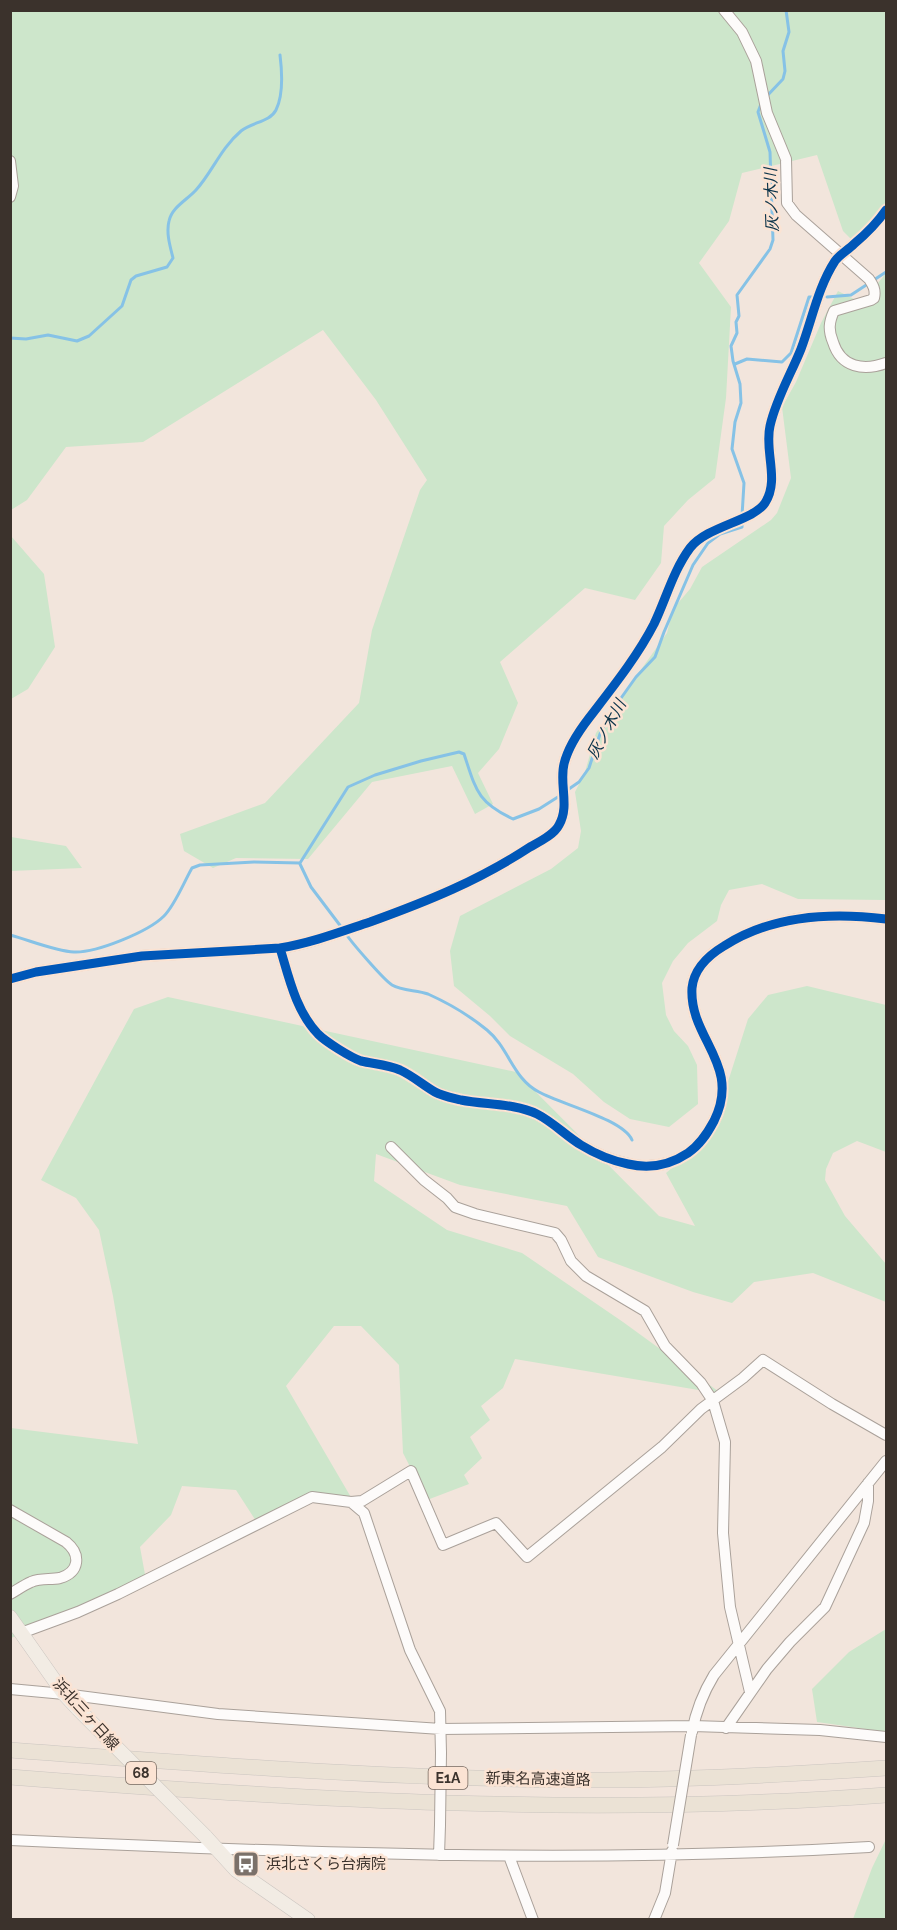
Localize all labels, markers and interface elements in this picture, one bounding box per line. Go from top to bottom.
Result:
water label: 灰ノ木川 [761,166,782,232]
water label: 灰ノ木川 [583,695,631,762]
street label: 浜北三ヶ日線 [49,1675,123,1753]
road number: 68 [126,1762,156,1784]
road number: E1A [428,1767,468,1789]
street label: 新東名高速道路 [485,1769,591,1789]
bus stop icon: 浜北さくら台病院 [231,1849,261,1879]
place label: 浜北さくら台病院 [266,1855,386,1873]

